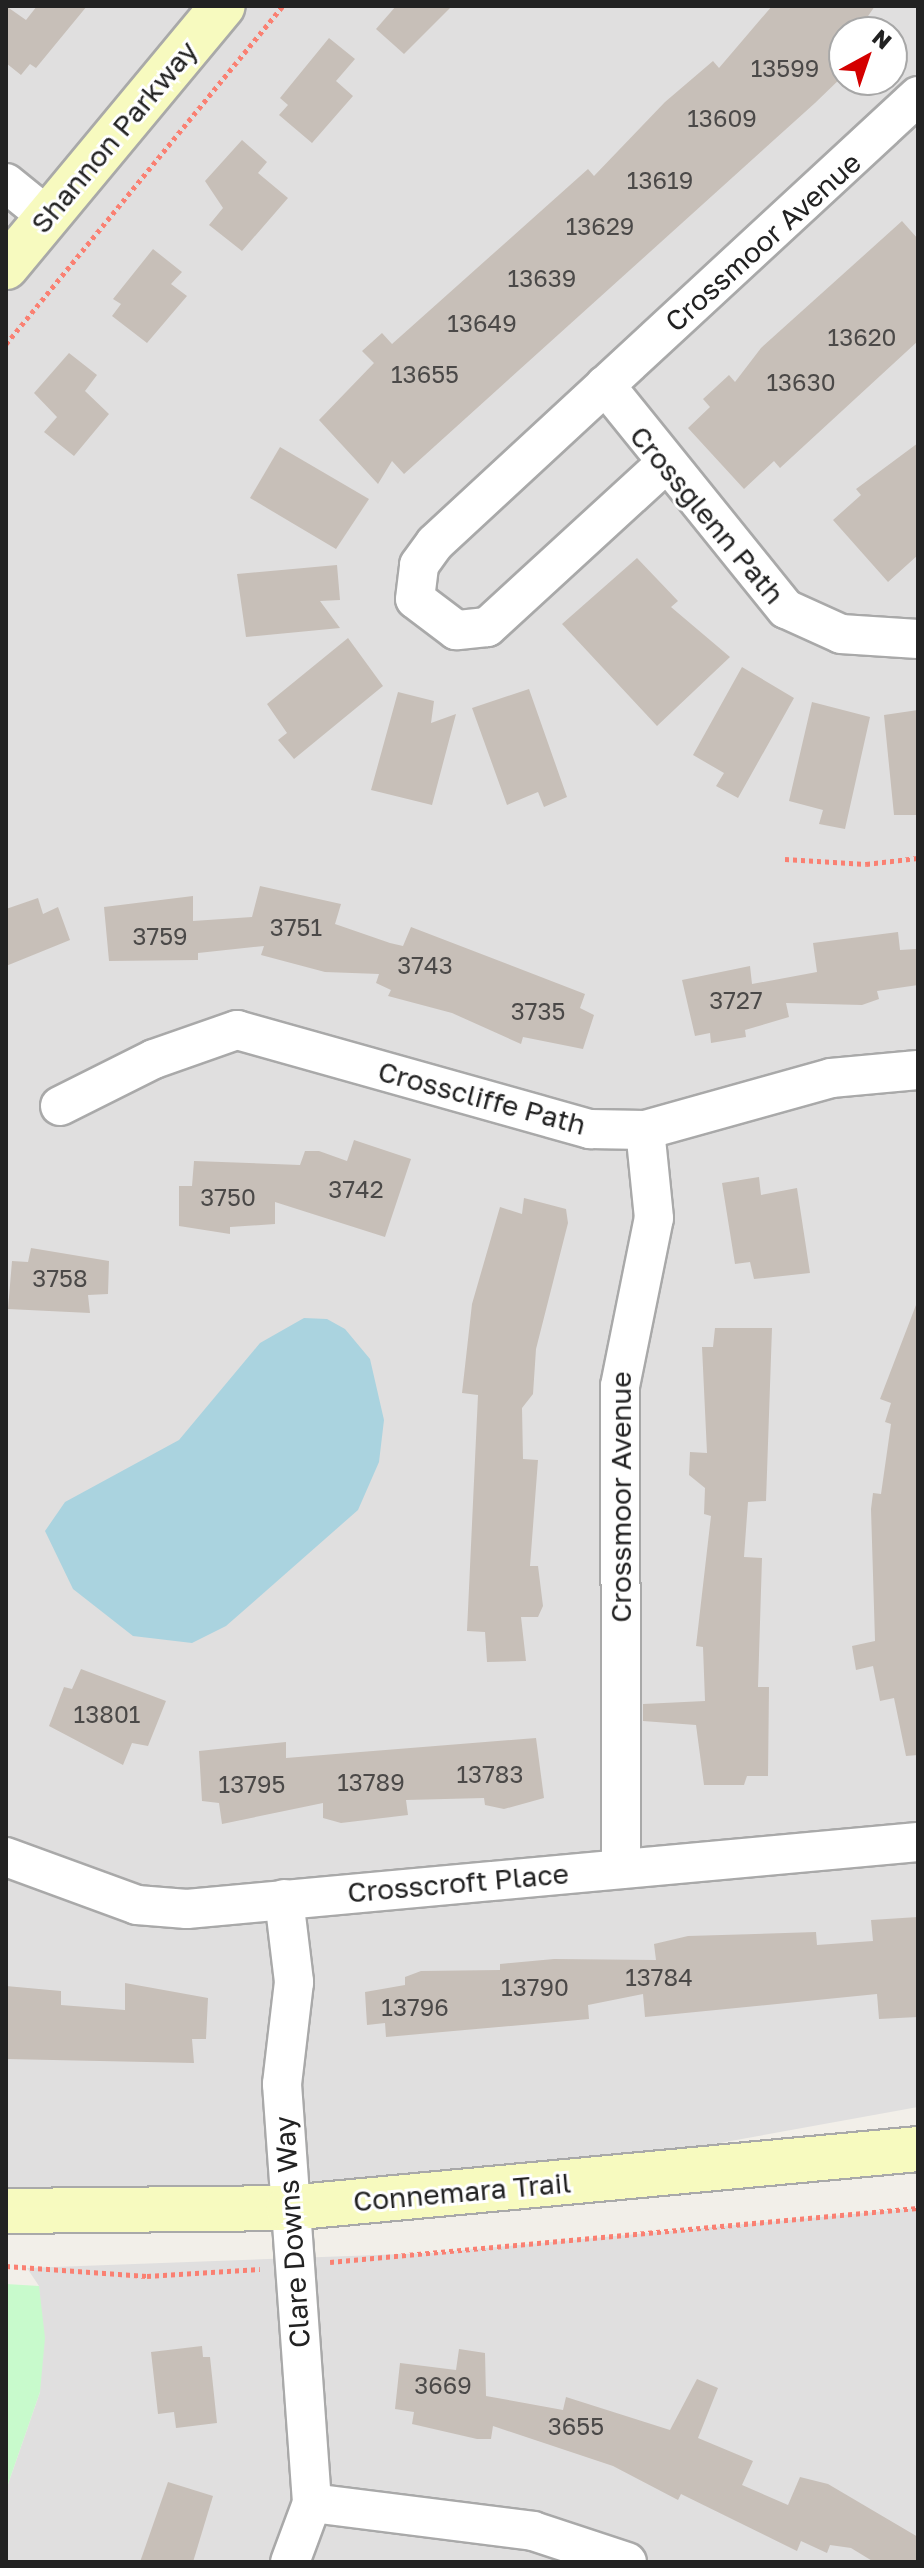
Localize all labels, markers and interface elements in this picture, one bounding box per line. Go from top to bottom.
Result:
north arrow [828,16,908,96]
text: N [867,23,898,54]
street label: Shannon Parkway [24,34,204,240]
house number: 13599 [751,54,819,82]
house number: 13609 [687,104,757,132]
street label: Crossmoor Avenue [658,145,868,339]
house number: 13619 [627,166,693,194]
house number: 13629 [566,212,634,240]
house number: 13639 [508,264,576,292]
house number: 13649 [447,309,517,337]
house number: 13620 [828,323,896,351]
house number: 13655 [391,360,459,388]
house number: 13630 [766,368,836,396]
street label: Crossglenn Path [623,419,791,611]
house number: 3751 [270,913,322,941]
house number: 3759 [132,922,188,950]
house number: 3743 [397,951,453,979]
house number: 3727 [709,986,763,1014]
house number: 3735 [511,997,565,1025]
street label: Crosscliffe Path [374,1054,590,1142]
house number: 3742 [328,1175,384,1203]
house number: 3750 [200,1183,256,1211]
house number: 3758 [32,1264,88,1292]
street label: Crossmoor Avenue [604,1371,638,1623]
house number: 13801 [74,1700,140,1728]
house number: 13783 [456,1760,524,1788]
house number: 13789 [337,1768,405,1796]
house number: 13795 [219,1770,285,1798]
street label: Crosscroft Place [346,1857,570,1909]
house number: 13784 [625,1963,693,1991]
house number: 13790 [501,1973,569,2001]
house number: 13796 [381,1993,449,2021]
street label: Clare Downs Way [267,2115,317,2349]
street label: Connemara Trail [352,2166,572,2218]
house number: 3669 [414,2371,472,2399]
house number: 3655 [548,2412,604,2440]

